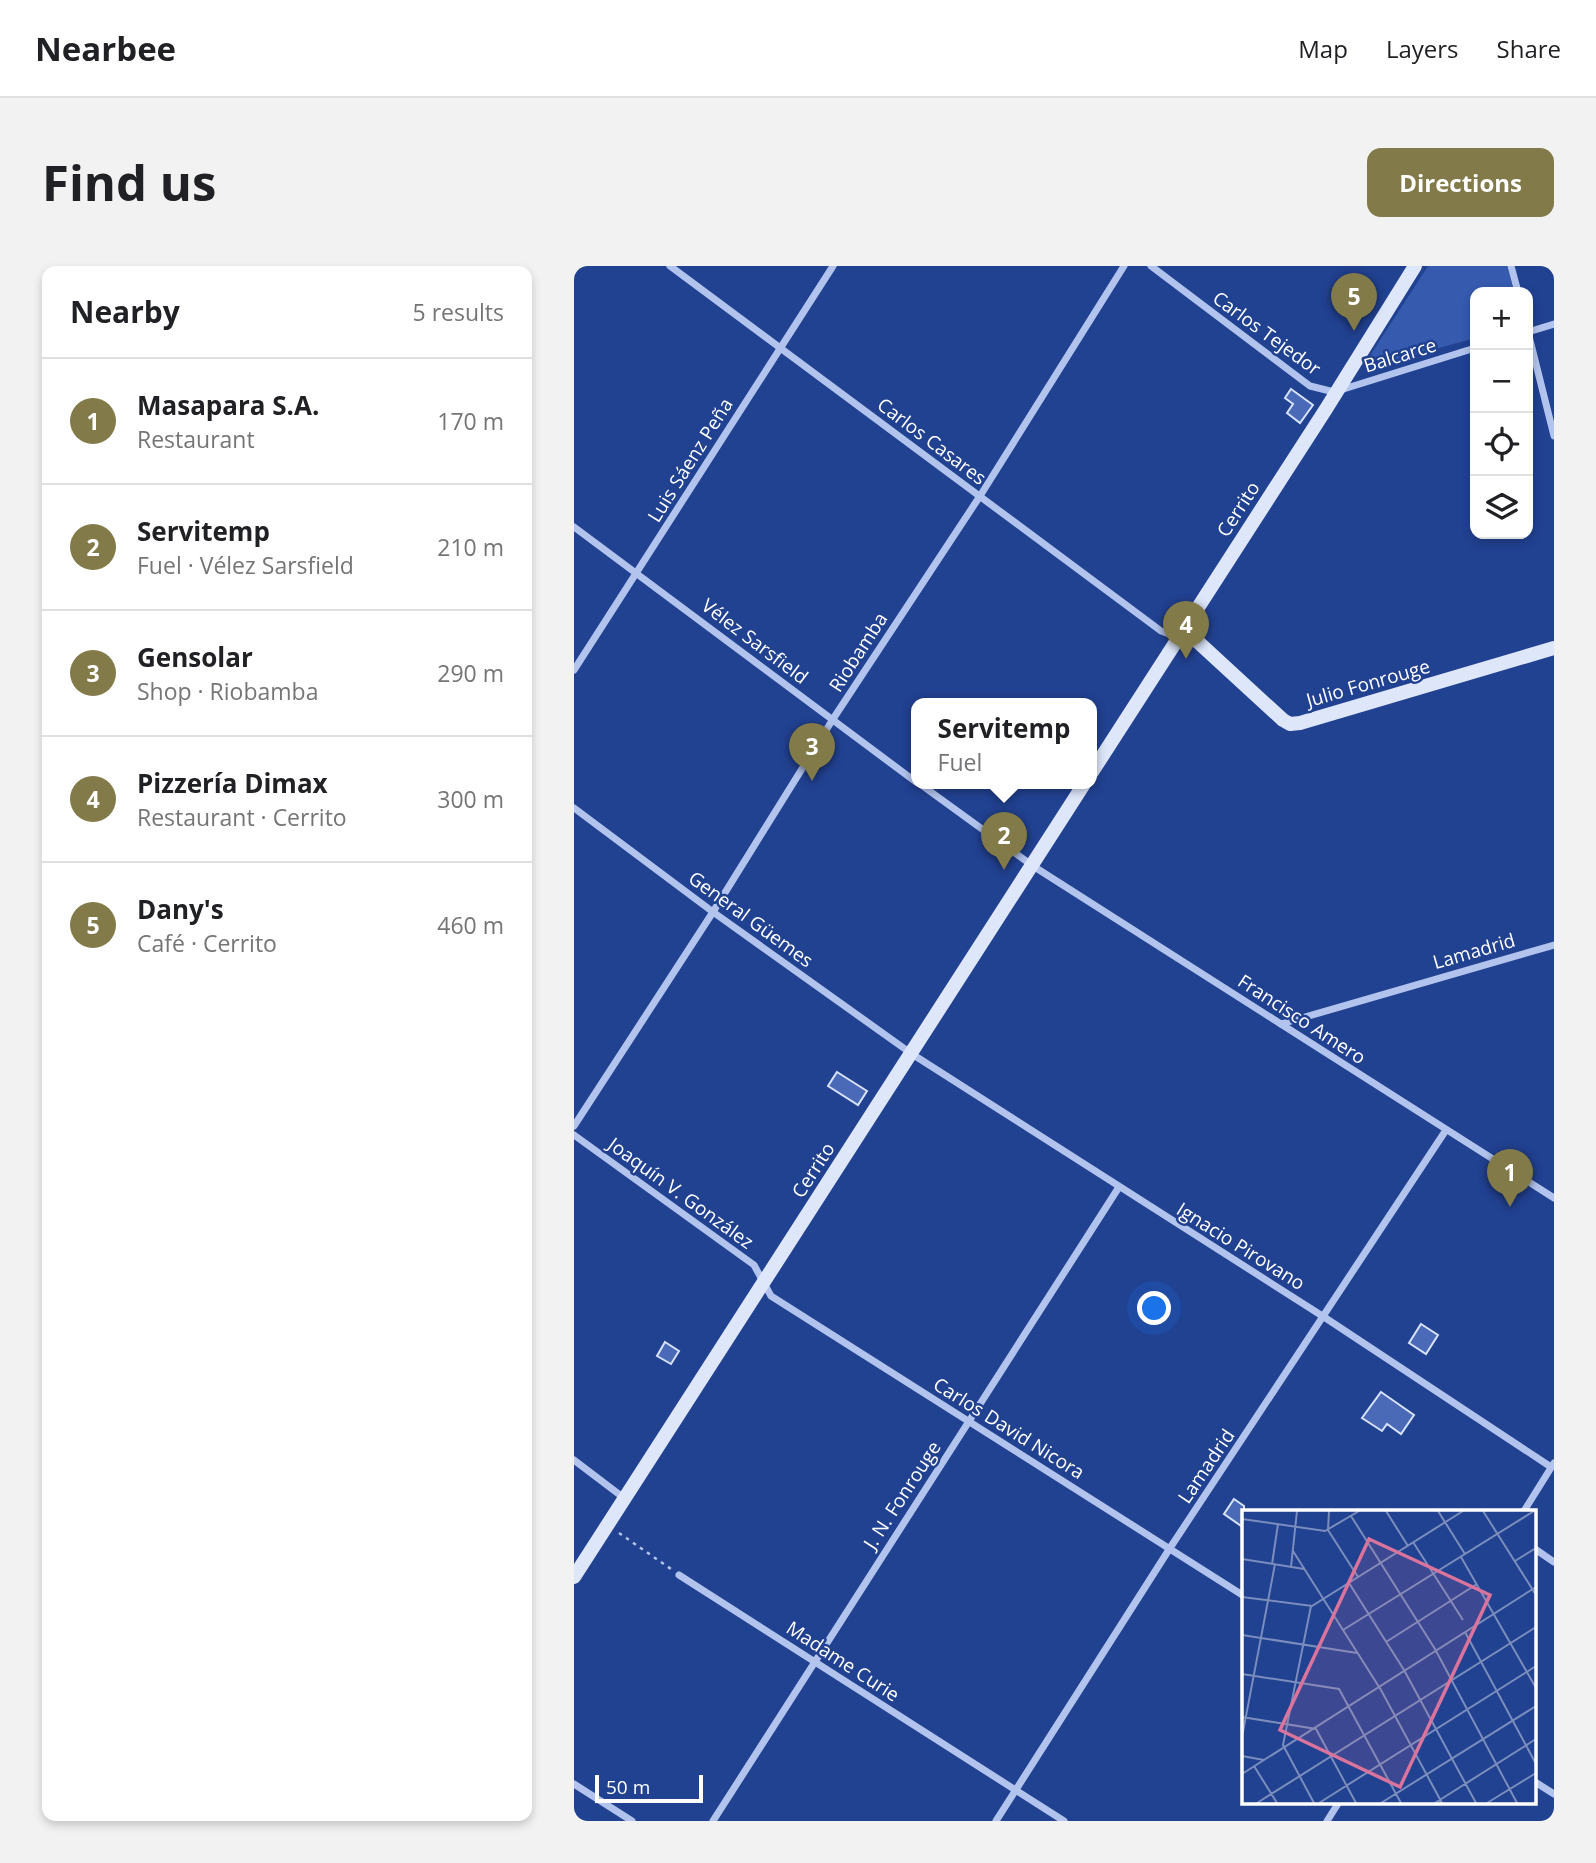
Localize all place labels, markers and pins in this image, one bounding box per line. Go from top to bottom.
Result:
pin: 5 [1331,273,1377,331]
pin: 4 [1163,601,1209,659]
pin: 3 [789,723,835,781]
pin: 2 [981,812,1027,870]
pin: 1 [1487,1149,1533,1207]

